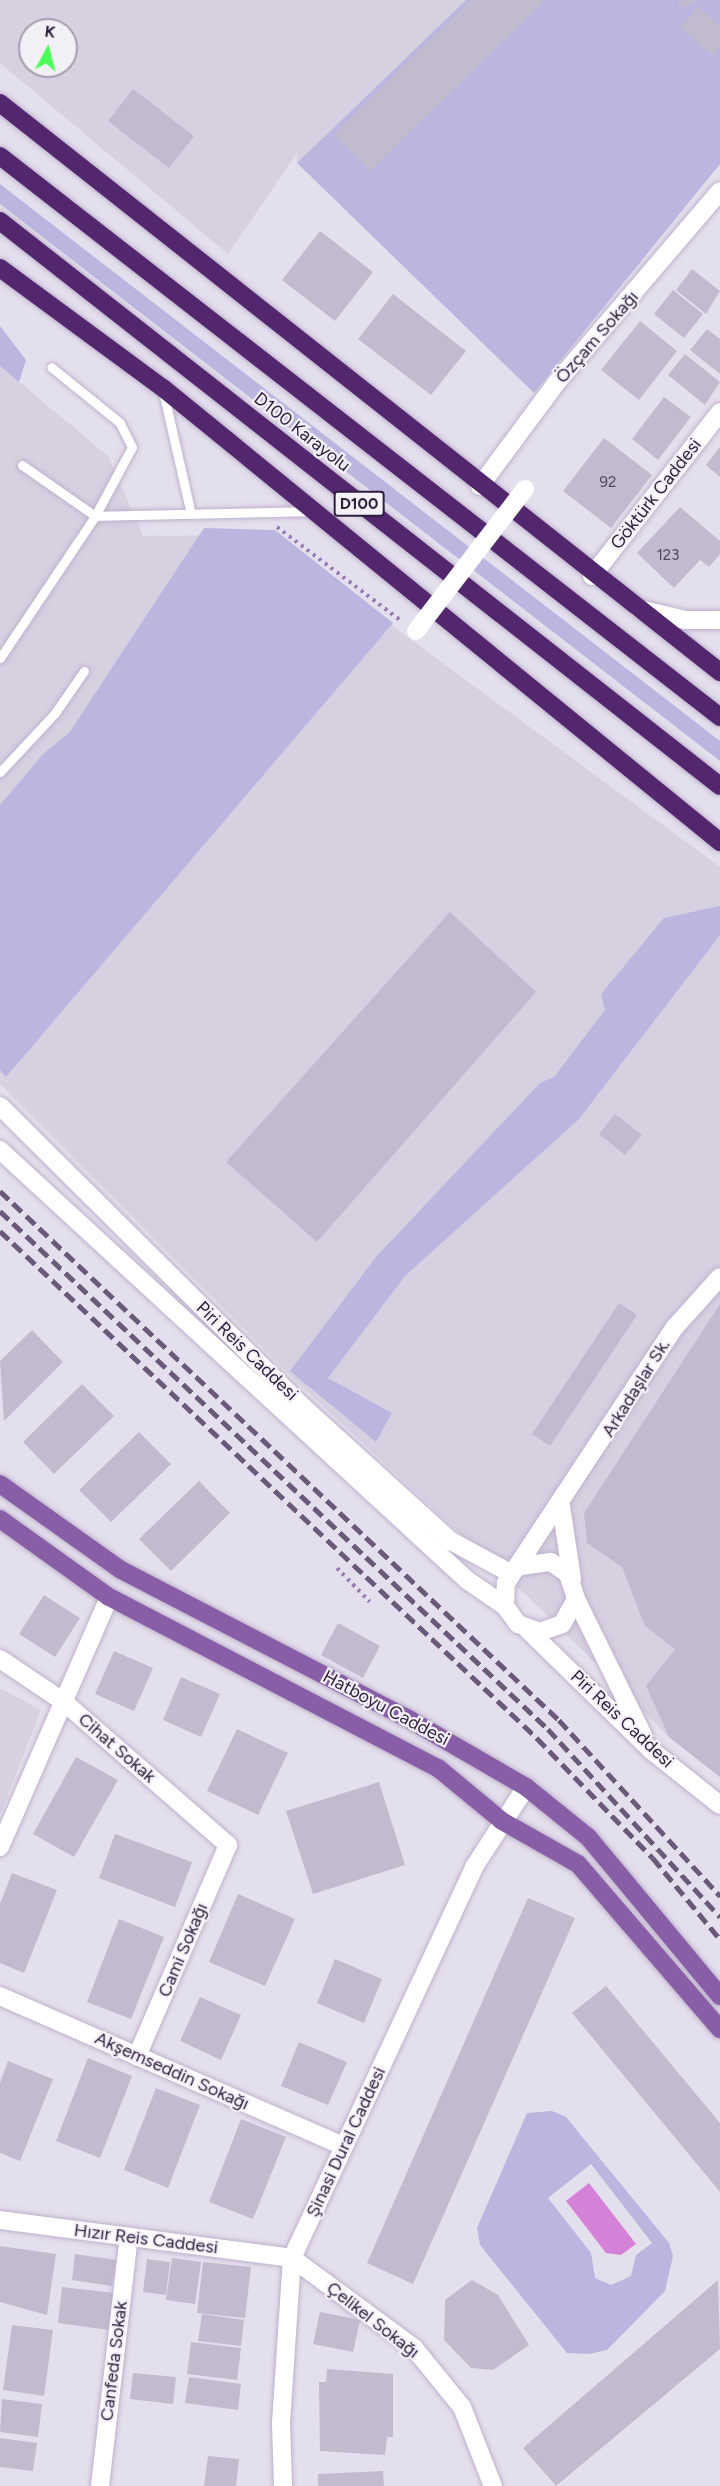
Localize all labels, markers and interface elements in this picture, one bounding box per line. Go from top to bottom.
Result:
north arrow [18,18,78,78]
text: K [44,22,56,42]
street label: Özçam Sokağı [551,286,643,388]
street label: D100 Karayolu [250,388,354,476]
street label: Göktürk Caddesi [606,434,706,554]
house number: 92 [600,474,616,492]
road number: D100 [334,491,385,517]
house number: 123 [657,547,679,565]
street label: Piri Reis Caddesi [192,1297,302,1405]
street label: Arkadaşlar Sk. [597,1335,675,1441]
street label: Hatboyu Caddesi [319,1666,453,1750]
street label: Piri Reis Caddesi [566,1666,678,1772]
street label: Cihat Sokak [74,1709,160,1787]
street label: Cami Sokağı [154,1900,212,2000]
street label: Akşemseddin Sokağı [92,2027,252,2115]
street label: Şinasi Dural Caddesi [302,2063,390,2221]
street label: Hızır Reis Caddesi [73,2219,219,2259]
street label: Çelikel Sokağı [322,2277,424,2363]
street label: Canfeda Sokak [96,2300,132,2422]

